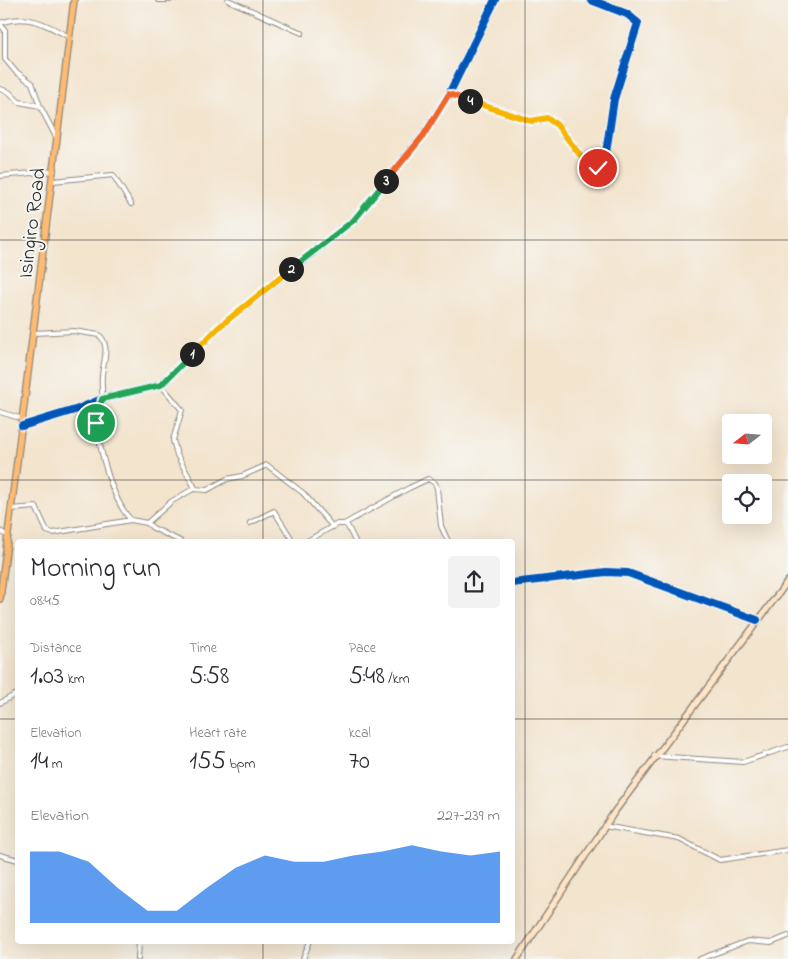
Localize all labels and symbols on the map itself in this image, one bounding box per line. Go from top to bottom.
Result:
pin: 4 [458,88,482,114]
pin [577,147,619,189]
street label: Isingiro Road [11,166,57,281]
pin: 3 [374,168,398,194]
pin: 2 [278,256,304,282]
pin: 1 [180,342,204,366]
pin [75,402,117,444]
north arrow [722,414,772,464]

